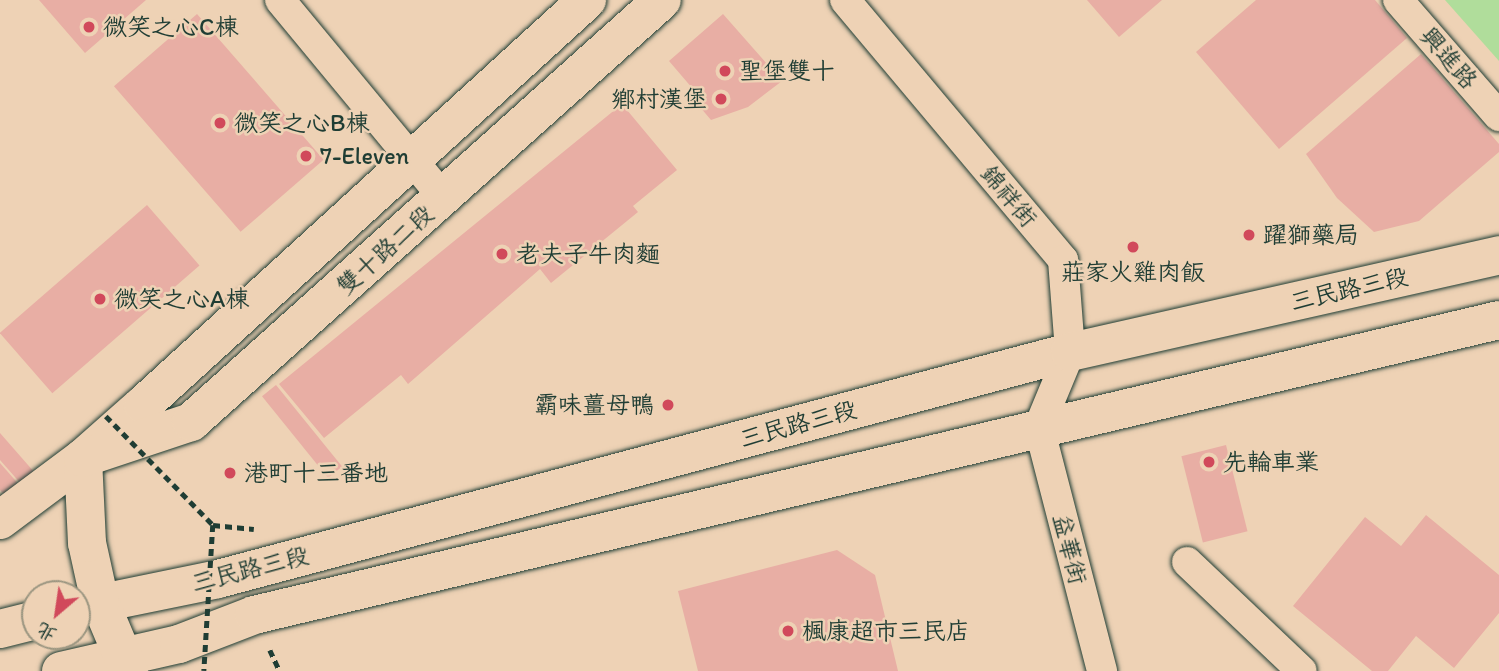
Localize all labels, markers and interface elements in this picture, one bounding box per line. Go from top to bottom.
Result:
place label: 微笑之心C棟 [103,13,238,41]
marker: 微笑之心C棟 [81,19,97,35]
street label: 興進路 [1415,21,1483,95]
place label: 聖堡雙十 [739,57,835,85]
marker: 聖堡雙十 [717,63,733,79]
place label: 鄉村漢堡 [611,85,707,113]
marker: 鄉村漢堡 [713,91,729,107]
place label: 微笑之心B棟 [234,109,370,137]
marker: 微笑之心B棟 [212,115,228,131]
place label: 7-Eleven [320,142,409,170]
marker: 7-Eleven [298,148,314,164]
street label: 錦祥街 [975,159,1043,233]
street label: 雙十路二段 [331,199,439,301]
place label: 躍獅藥局 [1263,221,1359,249]
marker: 躍獅藥局 [1241,227,1257,243]
marker: 莊家火雞肉飯 [1125,239,1141,255]
place label: 老夫子牛肉麵 [516,240,660,268]
marker: 老夫子牛肉麵 [494,246,510,262]
place label: 莊家火雞肉飯 [1061,258,1205,286]
street label: 三民路三段 [1287,261,1411,317]
place label: 微笑之心A棟 [114,285,249,313]
marker: 微笑之心A棟 [92,291,108,307]
place label: 霸味薑母鴨 [534,391,654,419]
street label: 三民路三段 [736,395,860,453]
marker: 霸味薑母鴨 [660,397,676,413]
place label: 先輪車業 [1223,448,1319,476]
marker: 先輪車業 [1201,454,1217,470]
place label: 港町十三番地 [244,459,388,487]
marker: 港町十三番地 [222,465,238,481]
street label: 益華街 [1047,511,1093,587]
street label: 三民路三段 [188,541,312,597]
north arrow [21,580,91,650]
text: 北 [33,617,60,647]
place label: 楓康超市三民店 [802,617,970,645]
marker: 楓康超市三民店 [780,623,796,639]

